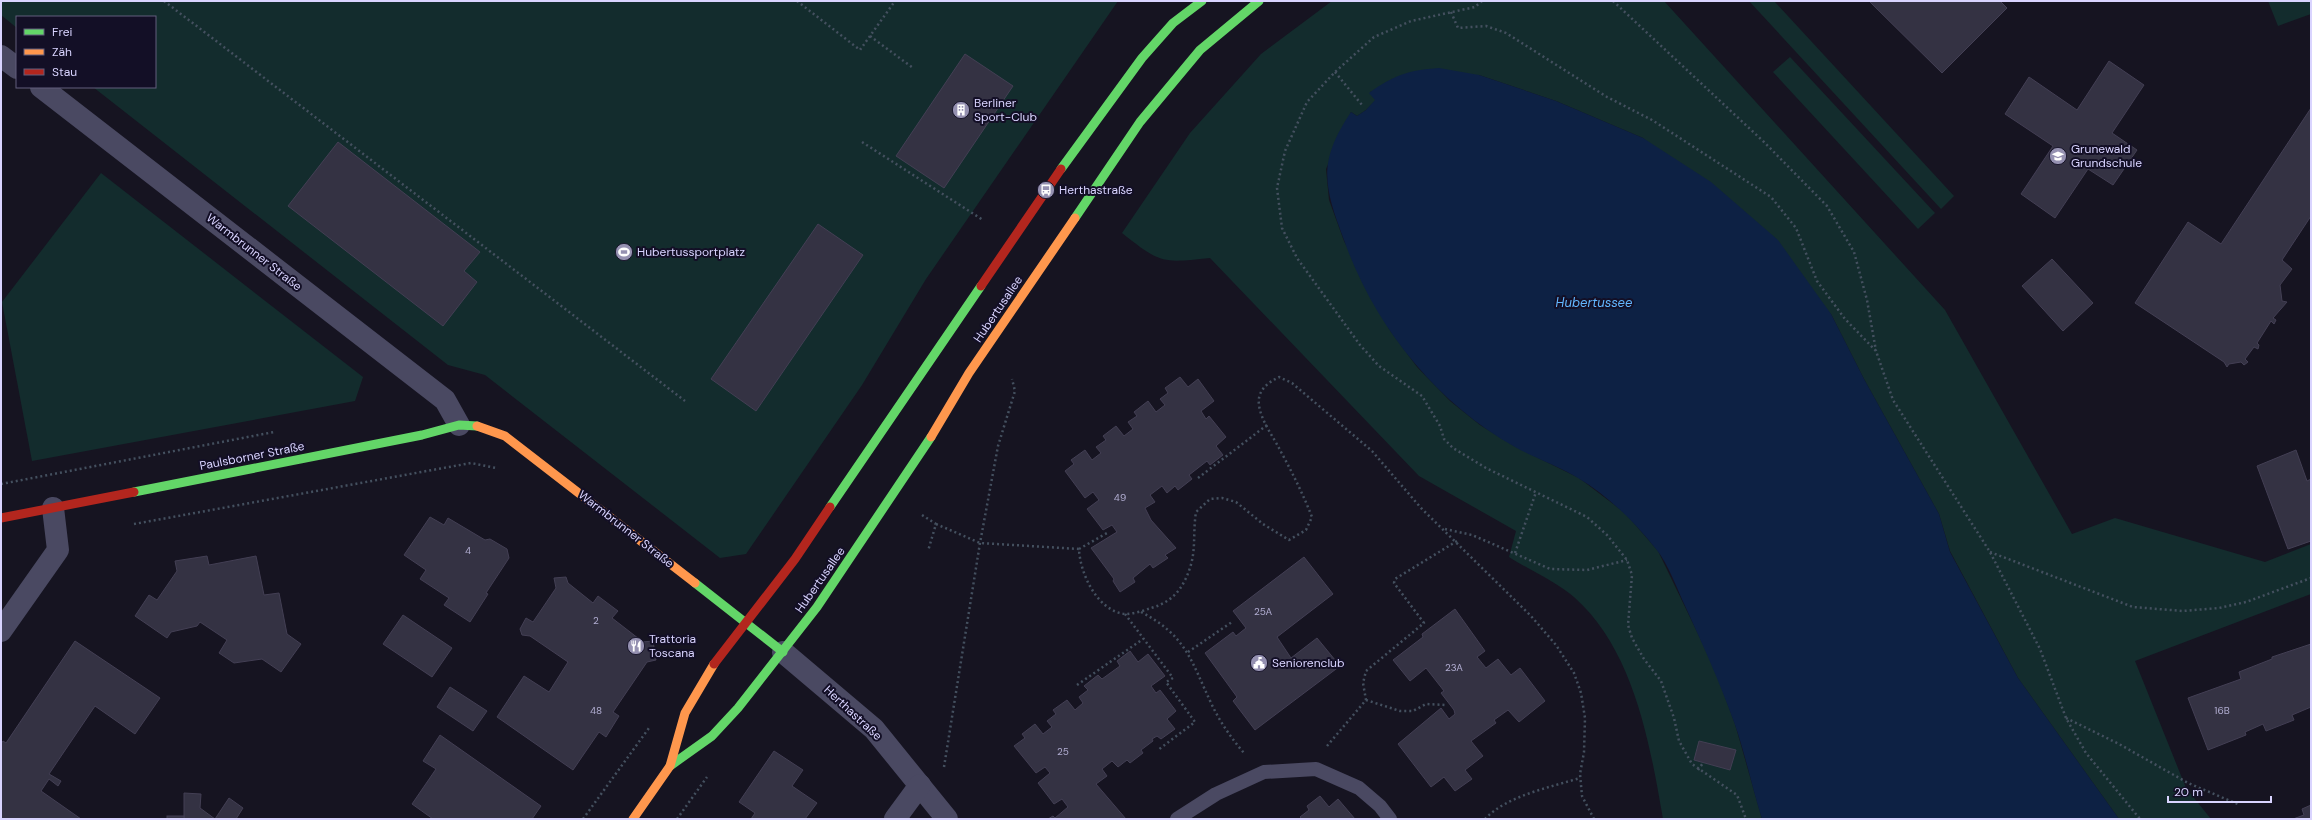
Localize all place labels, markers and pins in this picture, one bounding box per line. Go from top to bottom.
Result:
place label: Berliner Sport-Club [974,95,1037,125]
building icon: Berliner Sport-Club [951,100,971,120]
place label: Grunewald Grundschule [2071,141,2142,171]
school or university icon: Grunewald Grundschule [2048,146,2068,166]
bus stop icon: Herthastraße [1036,180,1056,200]
place label: Herthastraße [1059,182,1133,198]
sports icon: Hubertussportplatz [614,242,634,262]
place label: Hubertussportplatz [637,244,745,260]
place label: Trattoria Toscana [649,631,696,661]
restaurant icon: Trattoria Toscana [626,636,646,656]
public building icon: Seniorenclub [1249,653,1269,673]
place label: Seniorenclub [1272,655,1345,671]

